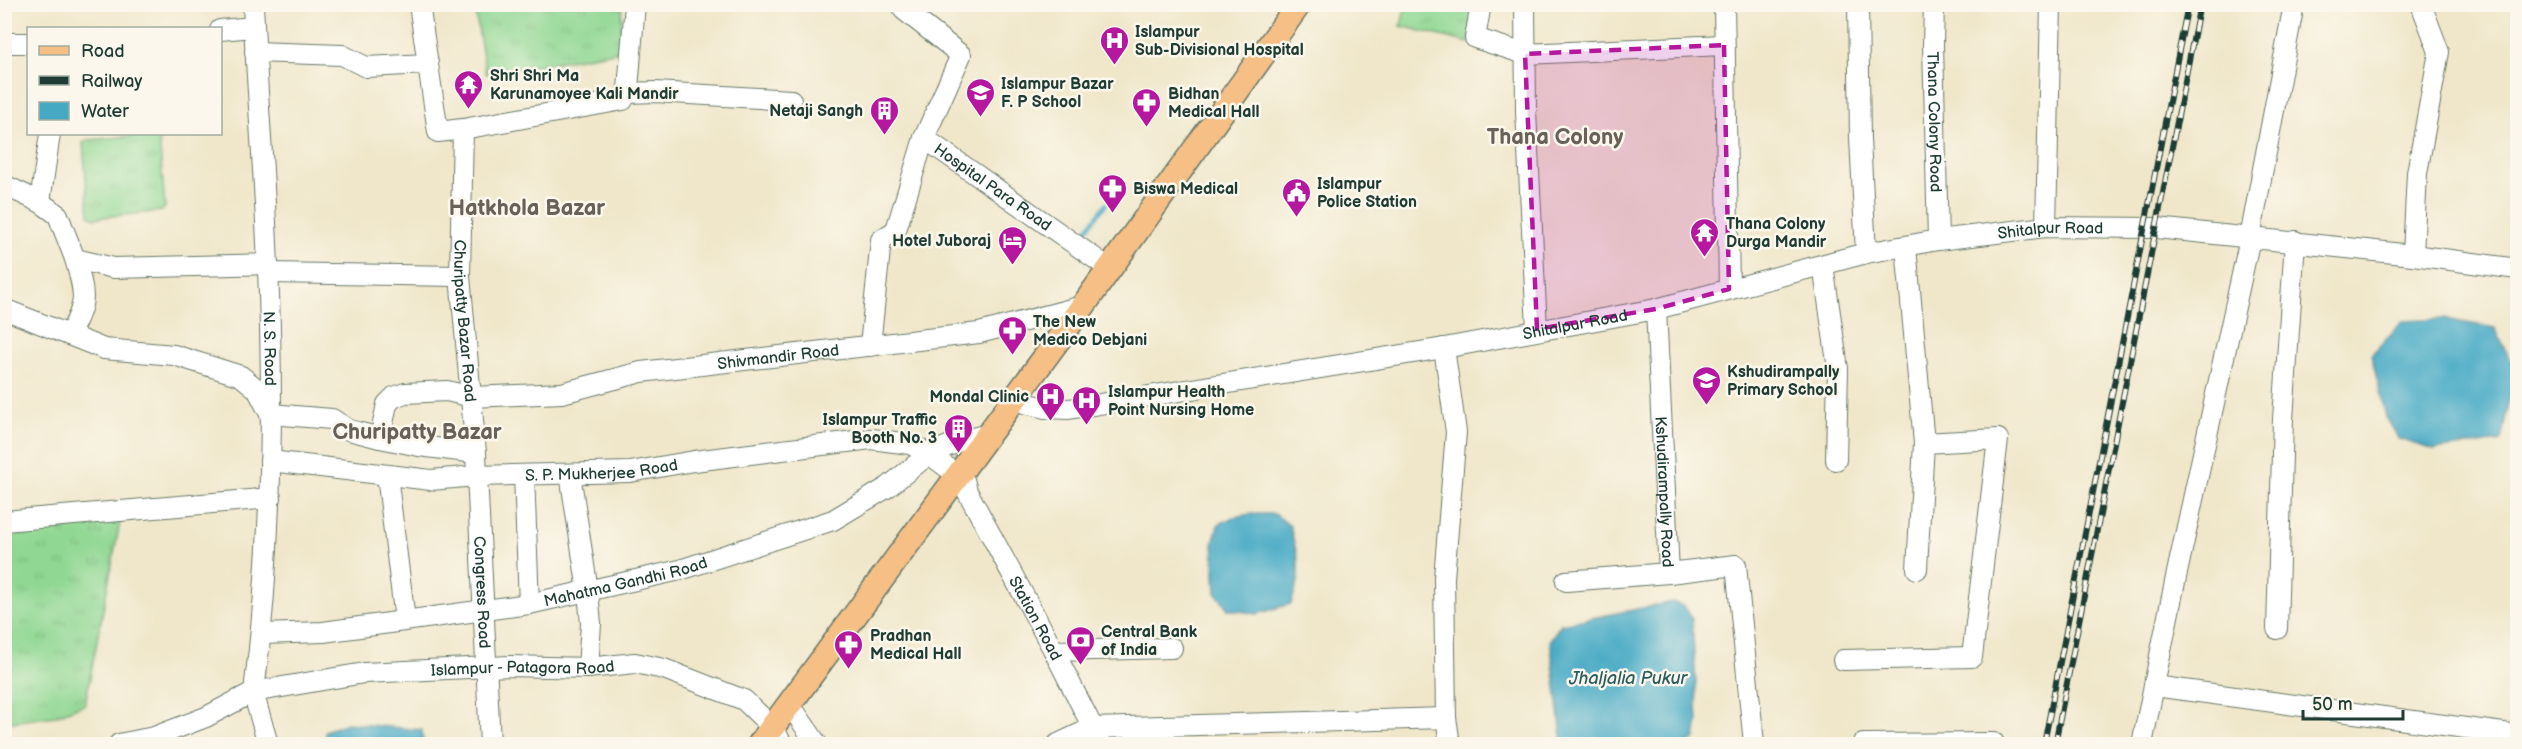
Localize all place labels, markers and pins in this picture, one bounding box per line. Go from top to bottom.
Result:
place label: Islampur Sub-Divisional Hospital [1135,23,1304,60]
hospital icon: Islampur Sub-Divisional Hospital [1098,24,1130,66]
place label: Shri Shri Ma Karunamoyee Kali Mandir [490,67,679,104]
temple icon: Shri Shri Ma Karunamoyee Kali Mandir [453,68,485,110]
place label: Islampur Bazar F. P School [1001,75,1114,112]
school or university icon: Islampur Bazar F. P School [964,76,996,118]
place label: Bidhan Medical Hall [1168,85,1260,122]
pharmacy icon: Bidhan Medical Hall [1131,86,1163,128]
building icon: Netaji Sangh [868,94,900,136]
place label: Netaji Sangh [769,102,863,121]
pharmacy icon: Biswa Medical [1096,172,1128,214]
place label: Islampur Police Station [1317,175,1417,212]
public building icon: Islampur Police Station [1280,176,1312,218]
place label: Biswa Medical [1133,180,1238,199]
place label: Thana Colony Durga Mandir [1726,215,1827,252]
temple icon: Thana Colony Durga Mandir [1689,216,1721,258]
hotel icon: Hotel Juboraj [996,224,1028,266]
place label: Hotel Juboraj [892,232,991,251]
place label: The New Medico Debjani [1033,313,1147,350]
pharmacy icon: The New Medico Debjani [996,314,1028,356]
place label: Kshudirampally Primary School [1727,363,1840,400]
school or university icon: Kshudirampally Primary School [1690,364,1722,406]
hospital icon: Mondal Clinic [1034,380,1066,422]
place label: Islampur Health Point Nursing Home [1108,383,1254,420]
hospital icon: Islampur Health Point Nursing Home [1071,384,1103,426]
place label: Mondal Clinic [929,388,1029,407]
place label: Islampur Traffic Booth No. 3 [822,411,937,448]
building icon: Islampur Traffic Booth No. 3 [942,412,974,454]
place label: Central Bank of India [1101,623,1198,660]
bank icon: Central Bank of India [1064,624,1096,666]
place label: Pradhan Medical Hall [870,627,962,664]
pharmacy icon: Pradhan Medical Hall [833,628,865,670]

